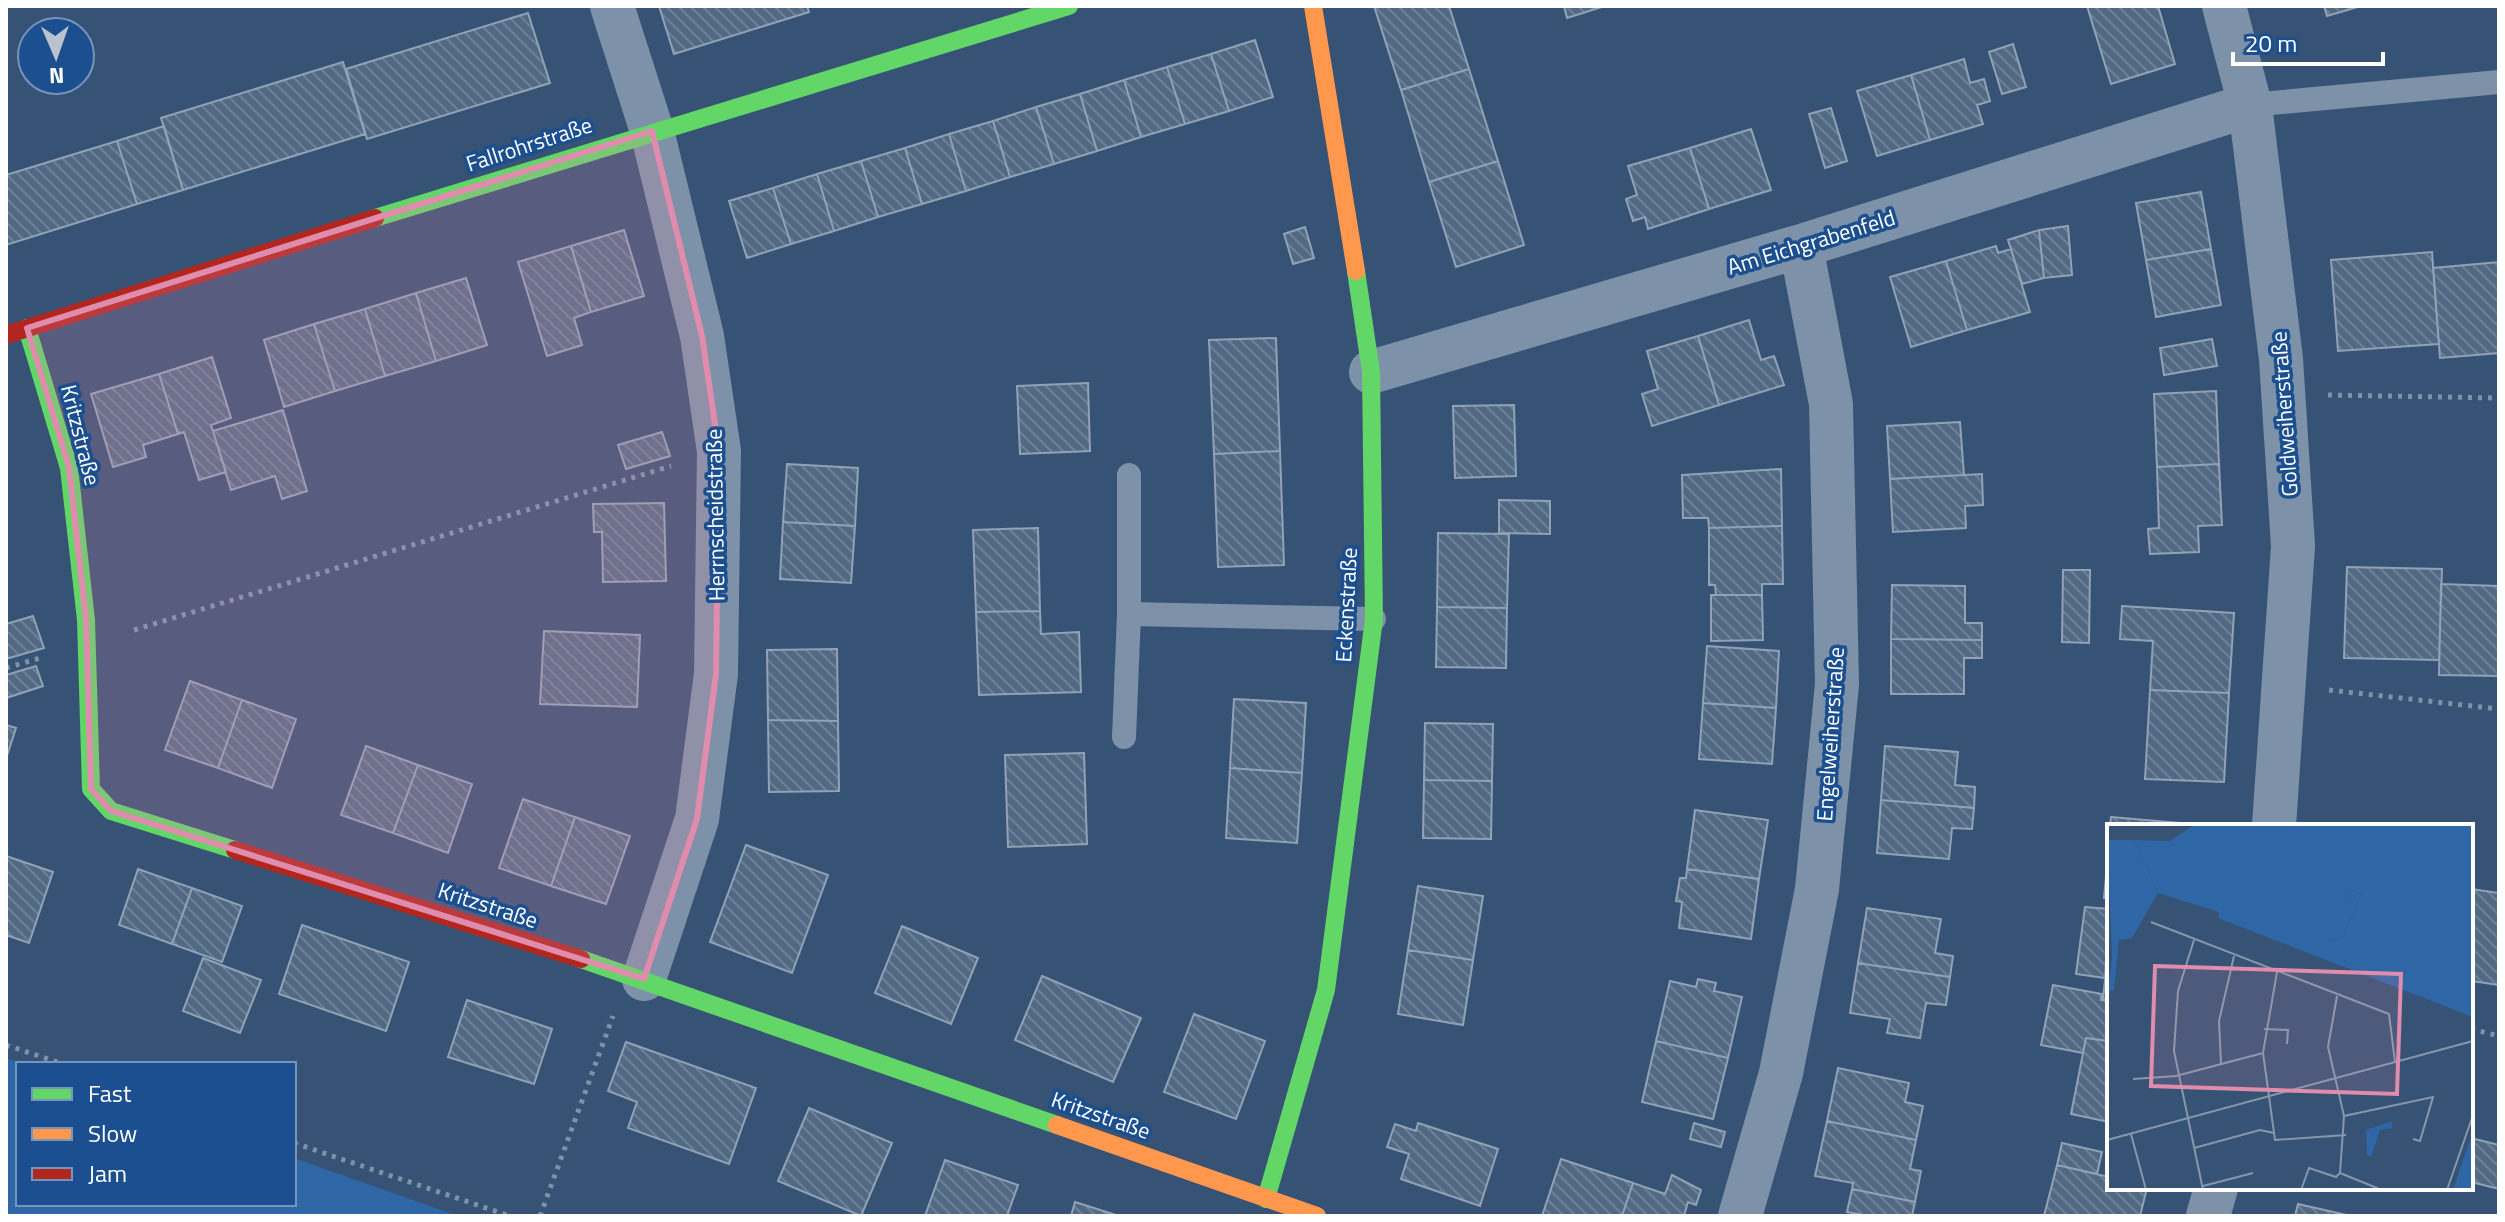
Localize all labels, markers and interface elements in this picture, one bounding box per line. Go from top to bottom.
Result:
north arrow [16,16,96,96]
scale bar [2233,16,2383,66]
text: 20 m [2245,25,2297,61]
text: N [48,59,65,93]
street label: Fallrohrstraße [462,108,596,180]
street label: Am Eichgrabenfeld [1723,200,1899,284]
street label: Goldweiherstraße [2261,330,2307,498]
street label: Kritzstraße [52,381,110,489]
street label: Herrnscheidstraße [696,429,734,601]
street label: Eckenstraße [1326,547,1366,663]
street label: Engelweiherstraße [1807,646,1853,822]
inset map [2107,824,2473,1190]
street label: Kritzstraße [434,873,542,937]
legend [16,1062,296,1206]
text: Fast [88,1075,132,1111]
street label: Kritzstraße [1047,1082,1155,1148]
text: Slow [88,1115,137,1151]
text: Jam [88,1155,127,1191]

